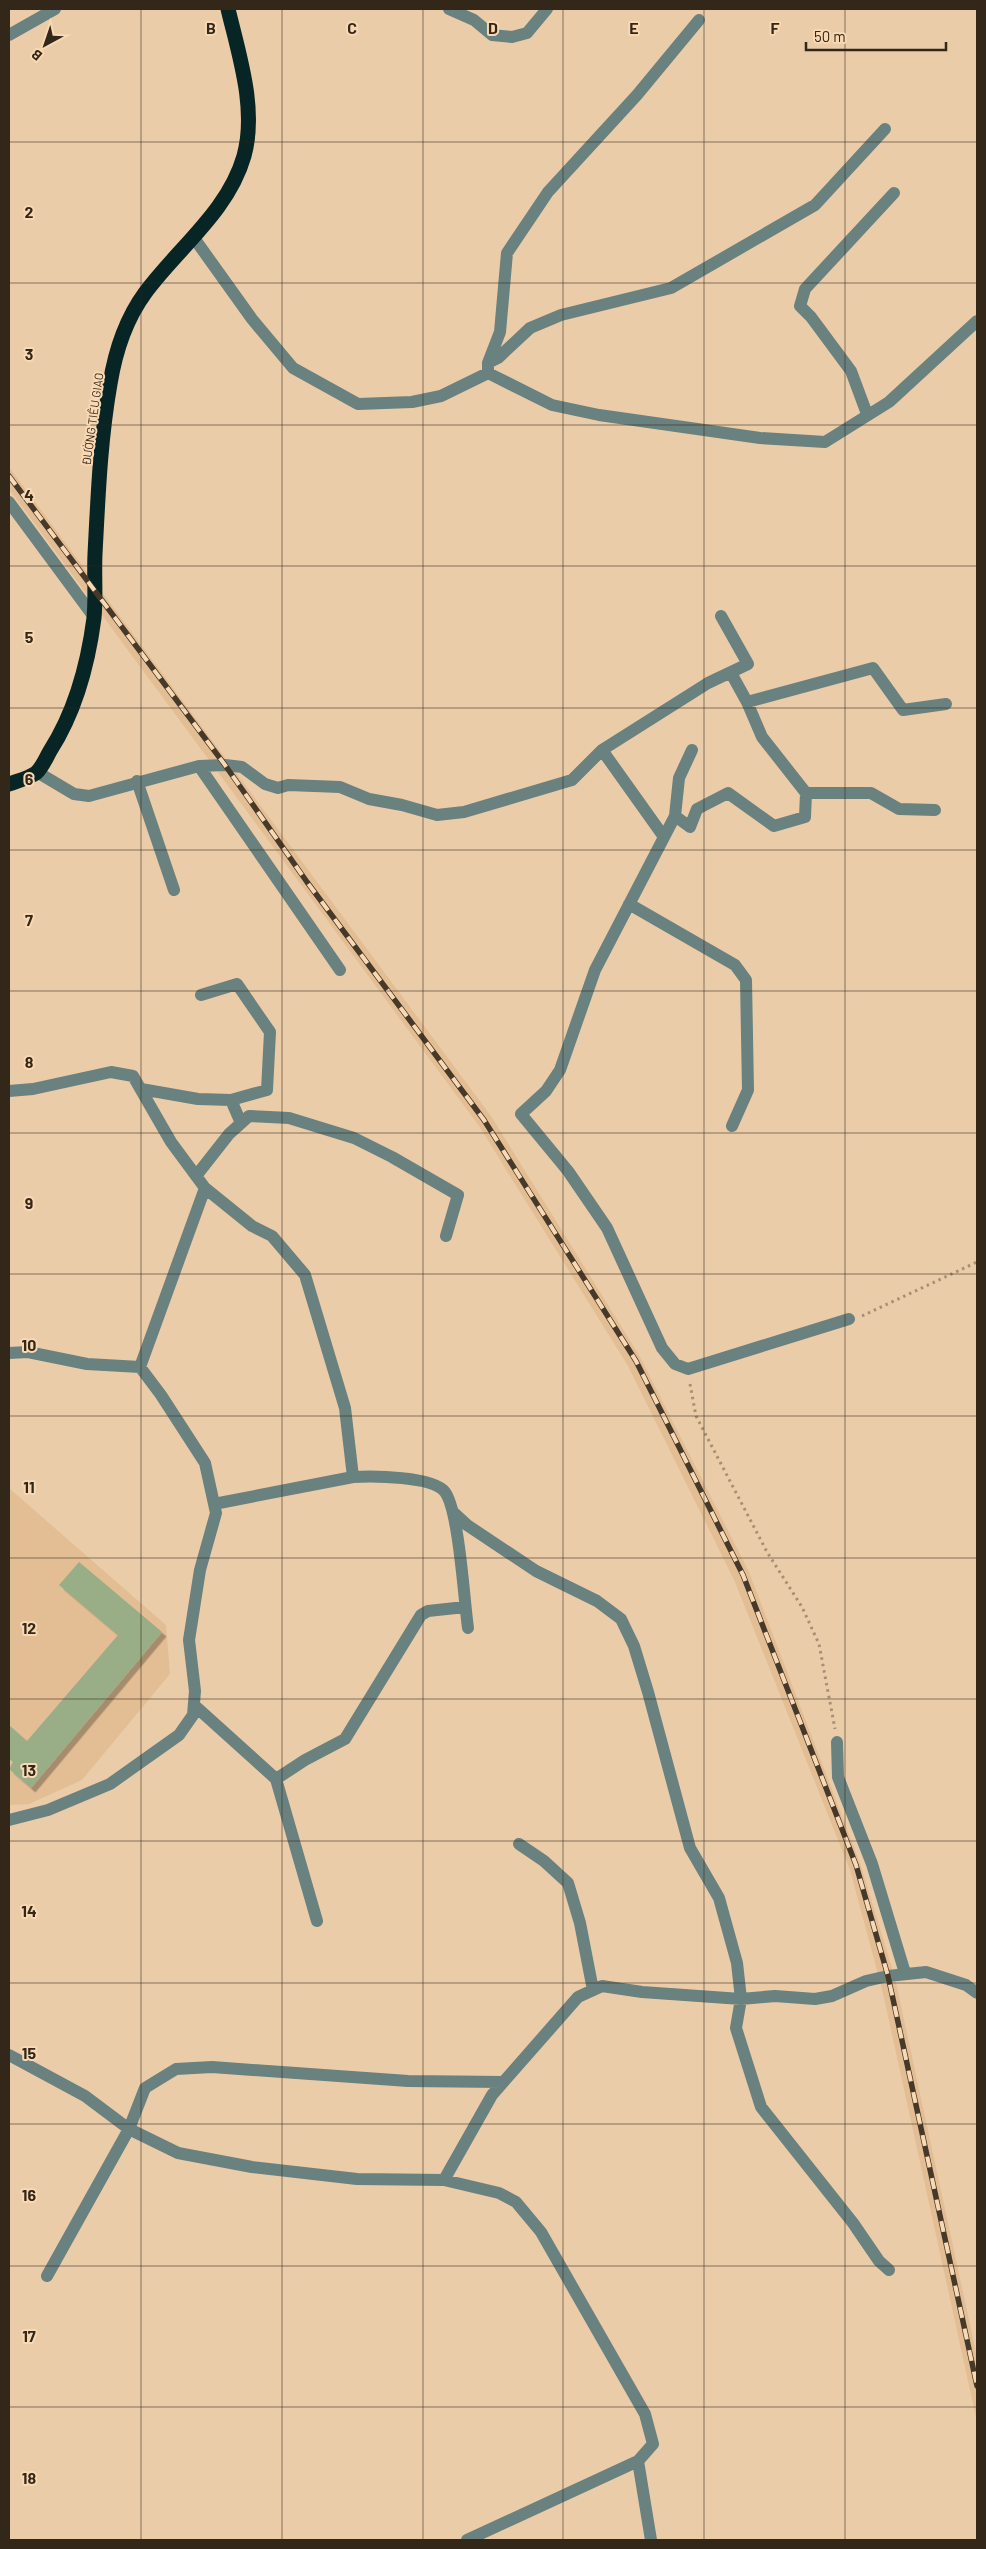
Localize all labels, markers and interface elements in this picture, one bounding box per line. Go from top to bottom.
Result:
text: B [206,18,216,37]
text: C [347,18,357,37]
text: D [488,18,498,37]
text: E [629,18,639,37]
text: F [771,18,780,37]
north arrow [20,20,70,70]
scale bar [806,20,946,52]
text: 50 m [814,27,846,45]
text: B [28,46,45,65]
text: 2 [25,202,34,221]
text: 3 [25,344,33,363]
street label: ĐƯỜNG TIÊU GIAO [79,372,105,466]
text: 4 [24,485,34,504]
text: 5 [25,627,34,646]
text: 6 [25,769,34,788]
text: 7 [25,910,33,929]
text: 8 [25,1052,34,1071]
text: 9 [25,1193,33,1212]
text: 10 [22,1335,36,1354]
text: 11 [23,1477,35,1496]
text: 12 [22,1618,36,1637]
text: 13 [22,1760,36,1779]
text: 14 [21,1901,37,1920]
text: 15 [22,2043,37,2062]
text: 16 [22,2185,37,2204]
text: 17 [22,2326,36,2345]
text: 18 [22,2468,36,2487]

